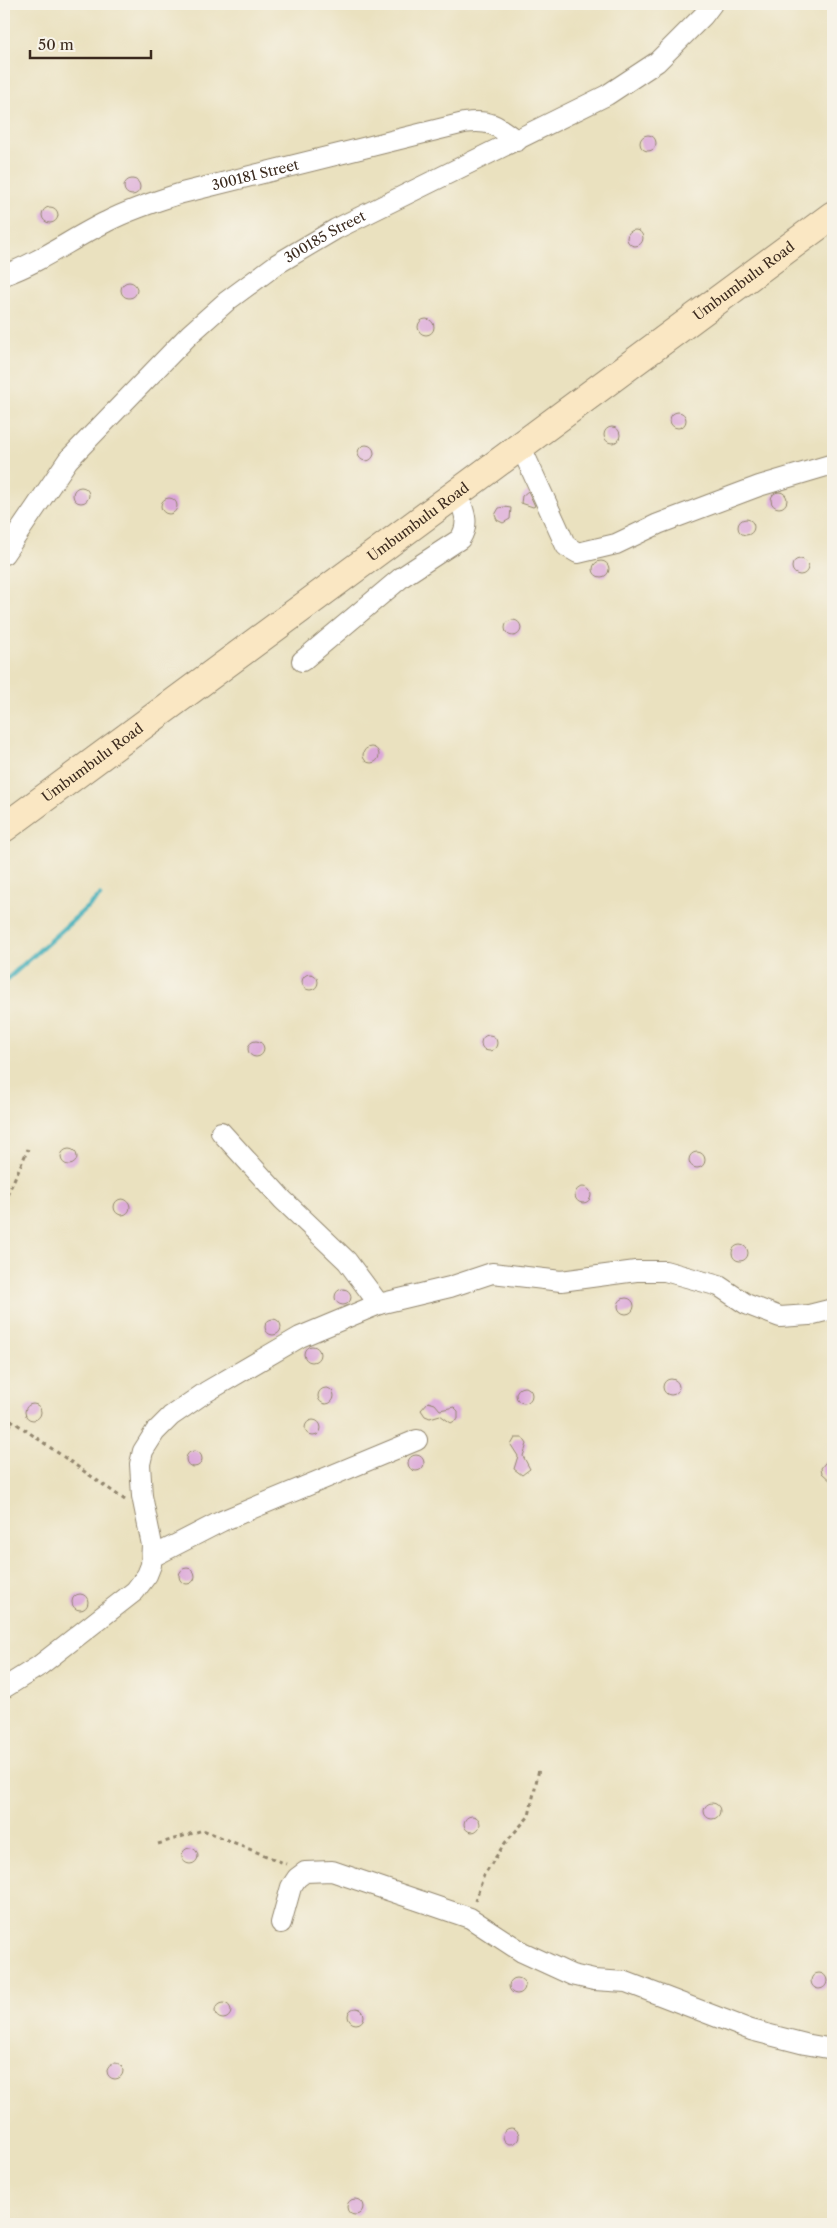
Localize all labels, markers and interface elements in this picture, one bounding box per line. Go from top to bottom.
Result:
scale bar [30,28,151,60]
text: 50 m [38,35,74,54]
street label: 300181 Street [210,155,301,194]
street label: 300185 Street [281,207,369,267]
street label: Umbumbulu Road [689,237,798,324]
street label: Umbumbulu Road [364,478,473,565]
street label: Umbumbulu Road [38,719,147,806]

